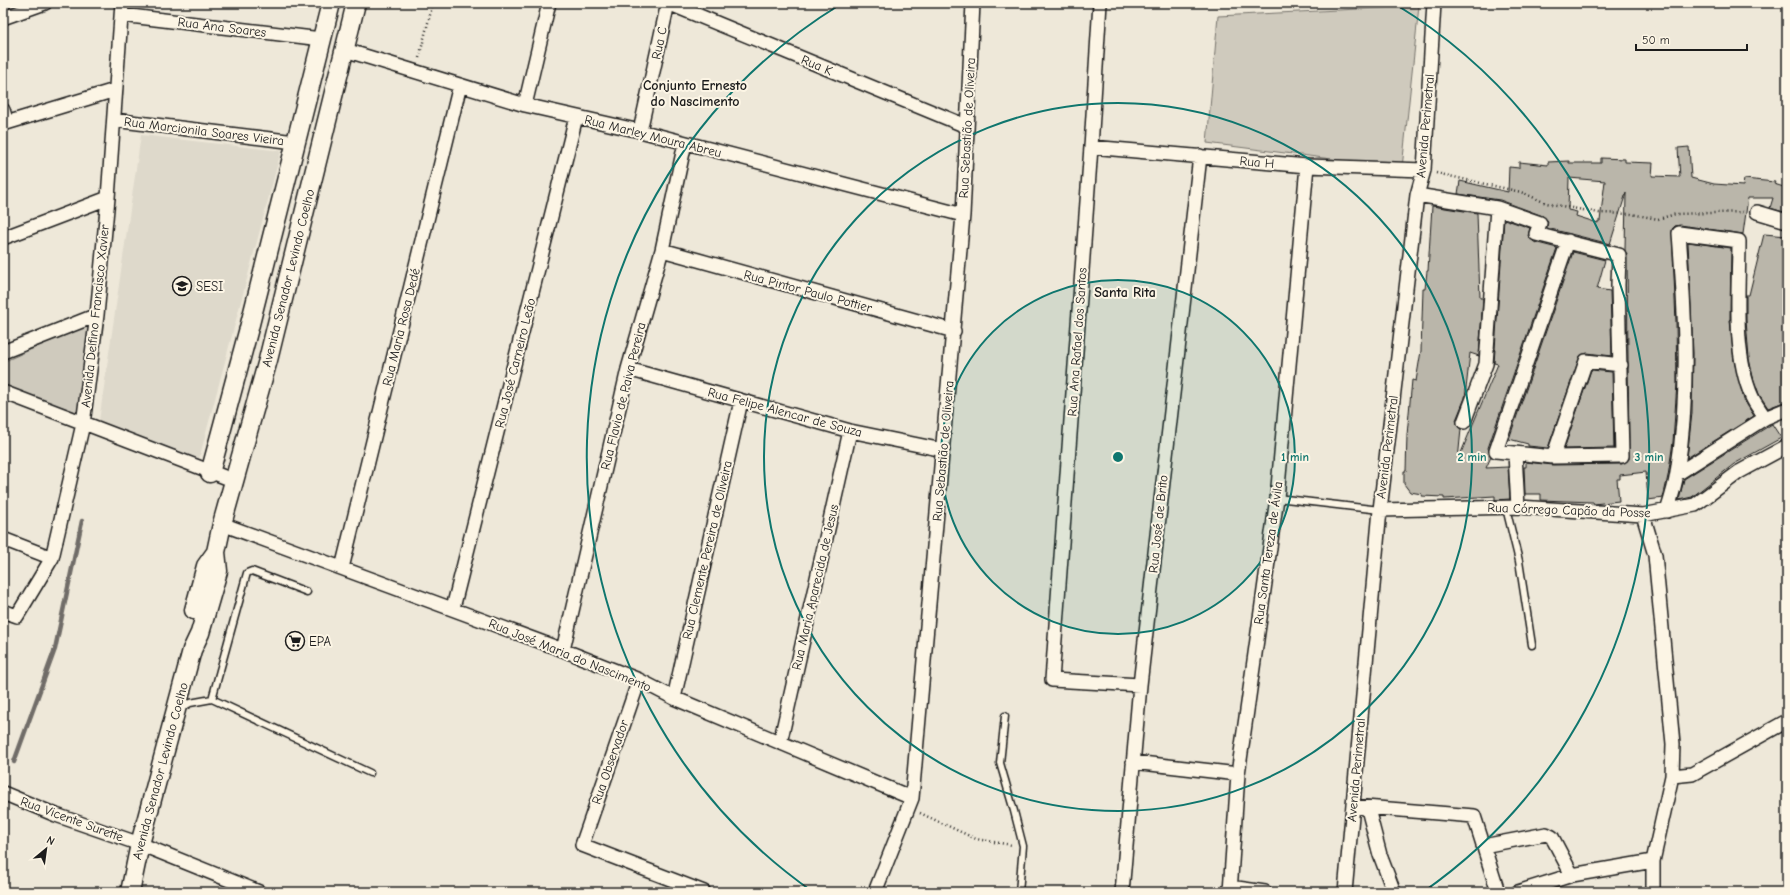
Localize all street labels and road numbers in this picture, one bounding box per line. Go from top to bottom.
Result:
street label: Rua Ana Soares [177,14,267,40]
street label: Rua C [648,25,670,61]
street label: Rua K [799,52,836,79]
street label: Rua Sebastião de Oliveira [956,57,978,199]
street label: Avenida Perimetral [1413,73,1437,179]
street label: Rua Marley Moura Abreu [583,112,723,160]
street label: Rua Marcionila Soares Vieira [123,114,285,148]
street label: Rua H [1239,153,1275,171]
street label: Avenida Senador Levindo Coelho [259,187,317,368]
street label: Avenida Delfino Francisco Xavier [78,223,112,408]
street label: Rua Maria Rosa Dedé [379,266,423,388]
street label: Rua Pintor Paulo Pottier [742,267,875,316]
street label: Rua Ana Rafael dos Santos [1064,267,1090,417]
street label: Rua José Carneiro Leão [492,296,538,430]
street label: Rua Flavio de Paiva Pereira [597,321,649,471]
street label: Rua Sebastião de Oliveira [929,380,957,522]
street label: Rua Felipe Alencar de Souza [706,384,864,440]
street label: Avenida Perimetral [1373,394,1401,500]
street label: Rua Clemente Pereira de Oliveira [679,459,735,641]
street label: Rua José de Brito [1145,474,1171,574]
street label: Rua Santa Tereza de Ávila [1250,480,1285,625]
street label: Rua Córrego Capão da Posse [1487,500,1651,520]
street label: Rua Maria Aparecida de Jesus [789,503,841,671]
street label: Rua José Maria do Nascimento [487,615,653,695]
street label: Avenida Senador Levindo Coelho [129,681,191,861]
street label: Rua Observador [588,717,632,806]
street label: Avenida Perimetral [1344,717,1368,823]
street label: Rua Vicente Surette [19,793,126,845]

